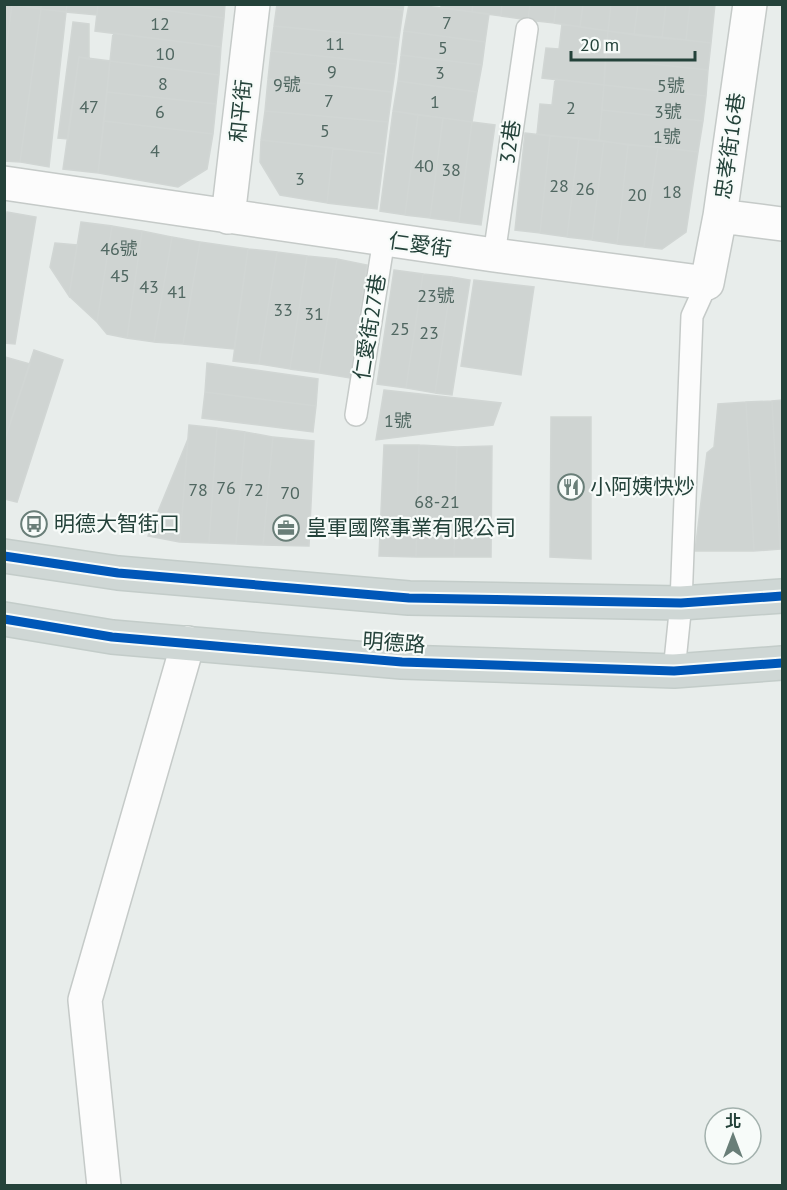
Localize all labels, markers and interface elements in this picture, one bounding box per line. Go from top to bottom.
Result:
house number: 7 [442,11,452,34]
house number: 12 [150,12,170,35]
scale bar [571,24,696,62]
house number: 11 [325,32,345,55]
text: 20 m [580,33,619,56]
house number: 5 [438,36,448,59]
house number: 10 [155,42,175,65]
house number: 9 [327,60,337,83]
house number: 3 [435,61,445,84]
house number: 8 [158,72,168,95]
house number: 9號 [273,73,301,96]
house number: 5號 [657,74,685,97]
street label: 和平街 [224,78,257,144]
house number: 7 [324,89,334,112]
house number: 1 [430,90,440,113]
street label: 忠孝街16巷 [709,91,750,201]
house number: 47 [79,95,99,118]
house number: 2 [566,96,576,119]
house number: 6 [155,100,165,123]
house number: 3號 [654,100,682,123]
street label: 32巷 [493,118,526,166]
house number: 5 [320,119,330,142]
house number: 1號 [653,125,681,148]
house number: 4 [150,139,160,162]
house number: 40 [414,154,434,177]
house number: 38 [441,158,461,181]
house number: 3 [295,167,305,190]
house number: 28 [549,174,569,197]
house number: 26 [575,177,595,200]
house number: 18 [662,180,682,203]
house number: 20 [627,183,647,206]
street label: 仁愛街 [387,227,453,262]
house number: 46號 [100,237,138,260]
house number: 45 [110,264,130,287]
street label: 仁愛街27巷 [348,272,391,382]
house number: 43 [139,275,159,298]
house number: 41 [167,280,187,303]
house number: 23號 [417,284,455,307]
house number: 33 [273,298,293,321]
house number: 31 [304,302,324,325]
house number: 25 [390,317,410,340]
house number: 23 [419,321,439,344]
house number: 1號 [384,409,412,432]
restaurant icon: 小阿姨快炒 [556,472,586,502]
place label: 小阿姨快炒 [590,473,695,500]
house number: 76 [216,476,236,499]
house number: 78 [188,478,208,501]
house number: 72 [244,478,264,501]
house number: 70 [280,481,300,504]
house number: 68-21 [414,490,460,513]
bus stop icon: 明德大智街口 [19,509,49,539]
place label: 明德大智街口 [54,510,180,537]
office icon: 皇軍國際事業有限公司 [271,513,301,543]
place label: 皇軍國際事業有限公司 [306,514,516,541]
street label: 明德路 [362,627,426,658]
north arrow [703,1106,763,1166]
text: 北 [725,1111,741,1131]

